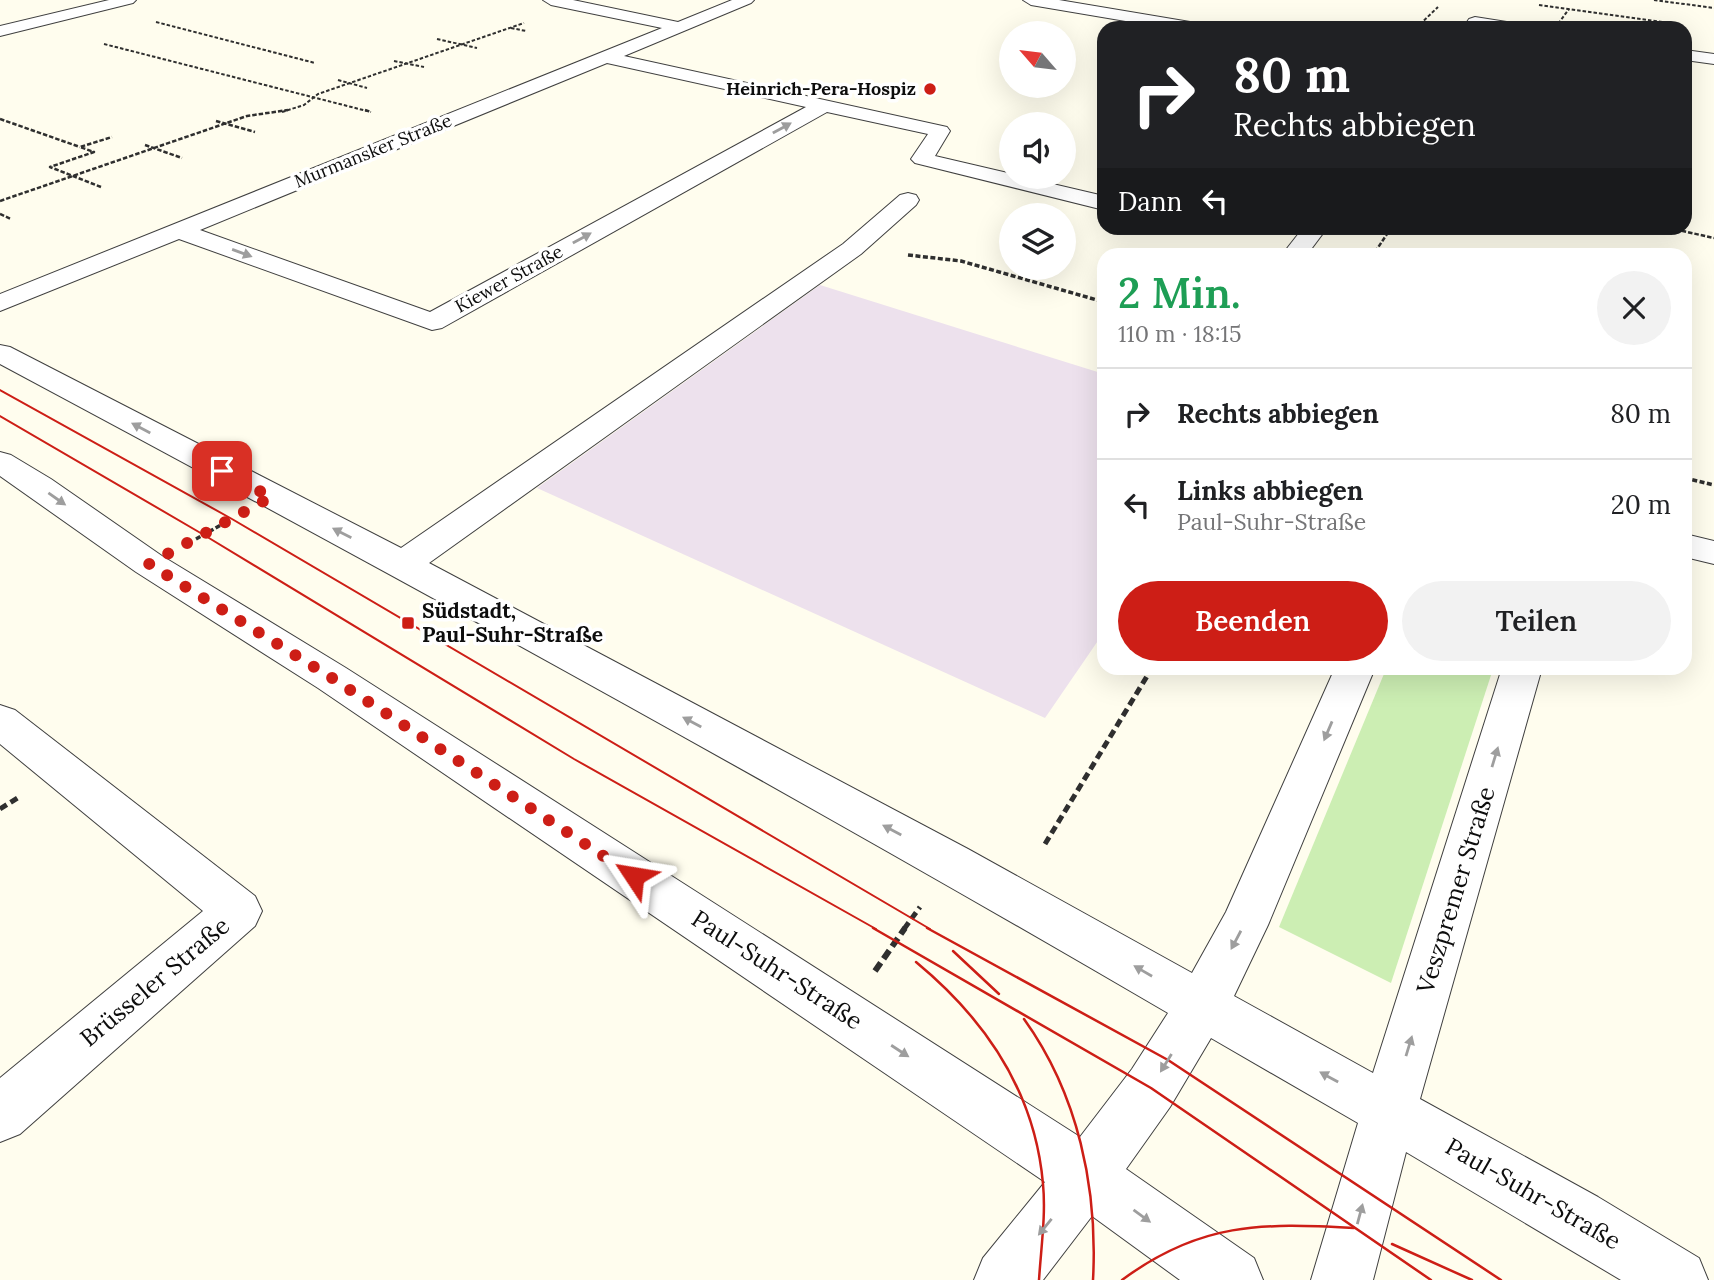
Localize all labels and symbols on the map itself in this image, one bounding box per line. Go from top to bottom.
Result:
north arrow [999,21,1076,98]
place label: Heinrich-Pera-Hospiz [726,77,916,100]
marker: Heinrich-Pera-Hospiz [922,81,938,97]
street label: Murmansker Straße [291,108,455,193]
one-way arrow [772,122,791,134]
one-way arrow [573,232,592,244]
street label: Kiewer Straße [451,239,567,318]
one-way arrow [231,248,252,259]
one-way arrow [131,422,151,433]
pin [192,441,252,501]
one-way arrow [48,492,66,506]
one-way arrow [332,528,352,539]
place label: Südstadt, Paul-Suhr-Straße [422,597,603,648]
marker: Südstadt, Paul-Suhr-Straße [400,615,416,631]
one-way arrow [682,716,702,727]
one-way arrow [1322,721,1334,741]
one-way arrow [1491,747,1501,768]
street label: Veszpremer Straße [1409,783,1502,998]
one-way arrow [882,824,902,836]
position arrow [597,839,671,913]
street label: Paul-Suhr-Straße [686,903,868,1036]
street label: Brüsseler Straße [74,910,236,1053]
one-way arrow [1231,930,1243,950]
one-way arrow [1133,965,1152,978]
one-way arrow [1404,1035,1415,1056]
one-way arrow [891,1044,909,1058]
one-way arrow [1159,1054,1172,1073]
one-way arrow [1320,1071,1339,1083]
street label: Paul-Suhr-Straße [1440,1131,1626,1256]
one-way arrow [1355,1203,1366,1225]
one-way arrow [1133,1209,1151,1223]
one-way arrow [1037,1218,1052,1236]

